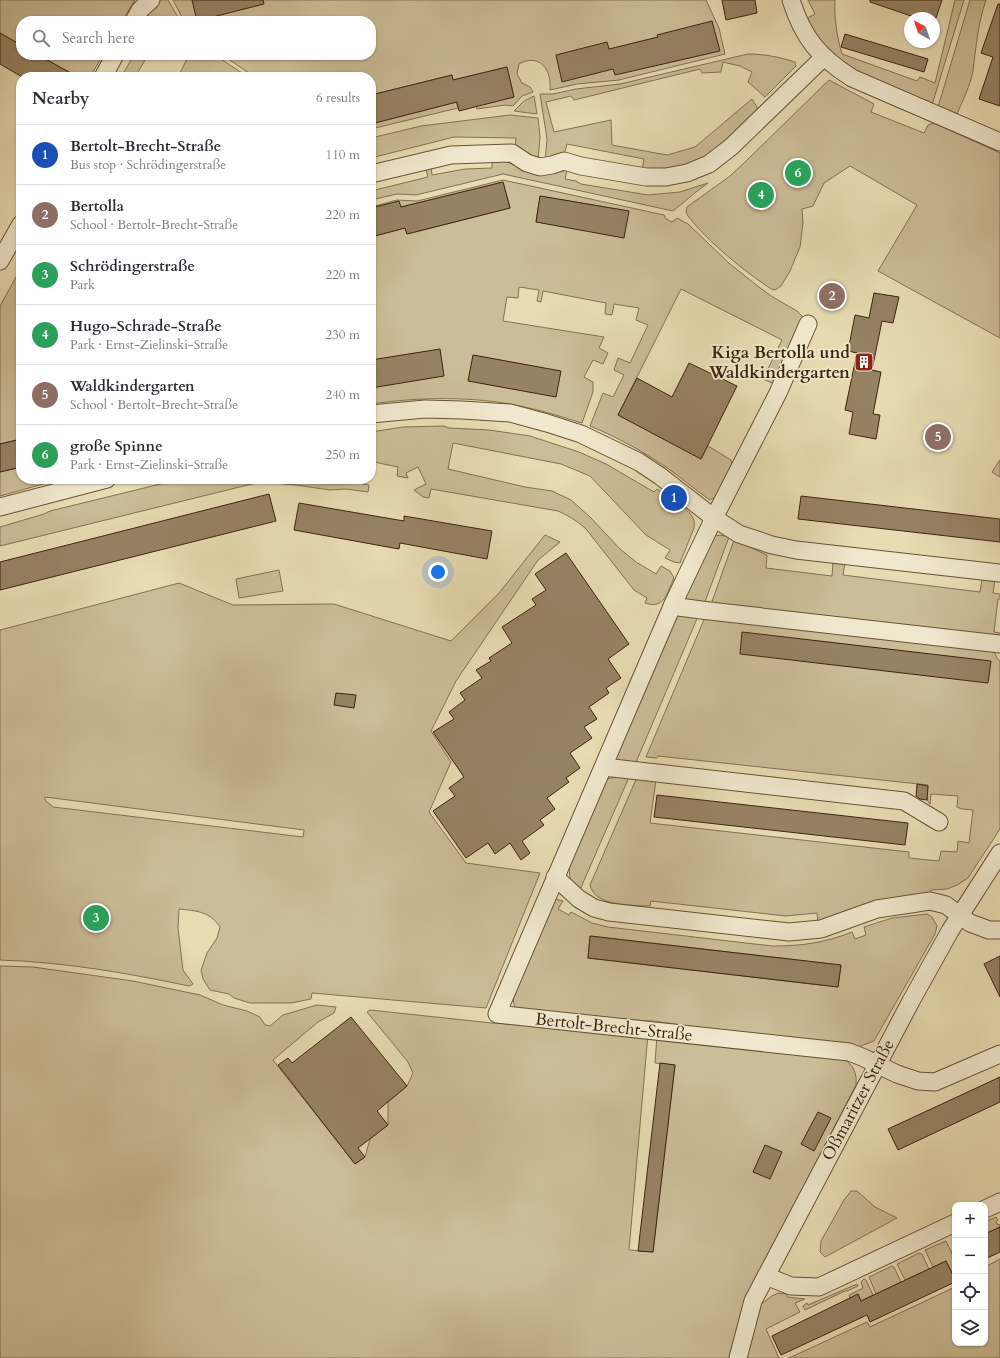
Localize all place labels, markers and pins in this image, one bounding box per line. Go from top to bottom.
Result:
pin: 6 [785,158,811,188]
pin: 4 [748,180,774,210]
pin: 2 [819,281,845,311]
place label: Kiga Bertolla und Waldkindergarten [708,341,850,384]
building icon: Kiga Bertolla und Waldkindergarten [853,351,875,373]
pin: 5 [925,422,951,452]
pin: 1 [661,483,687,513]
pin: 3 [83,903,109,933]

